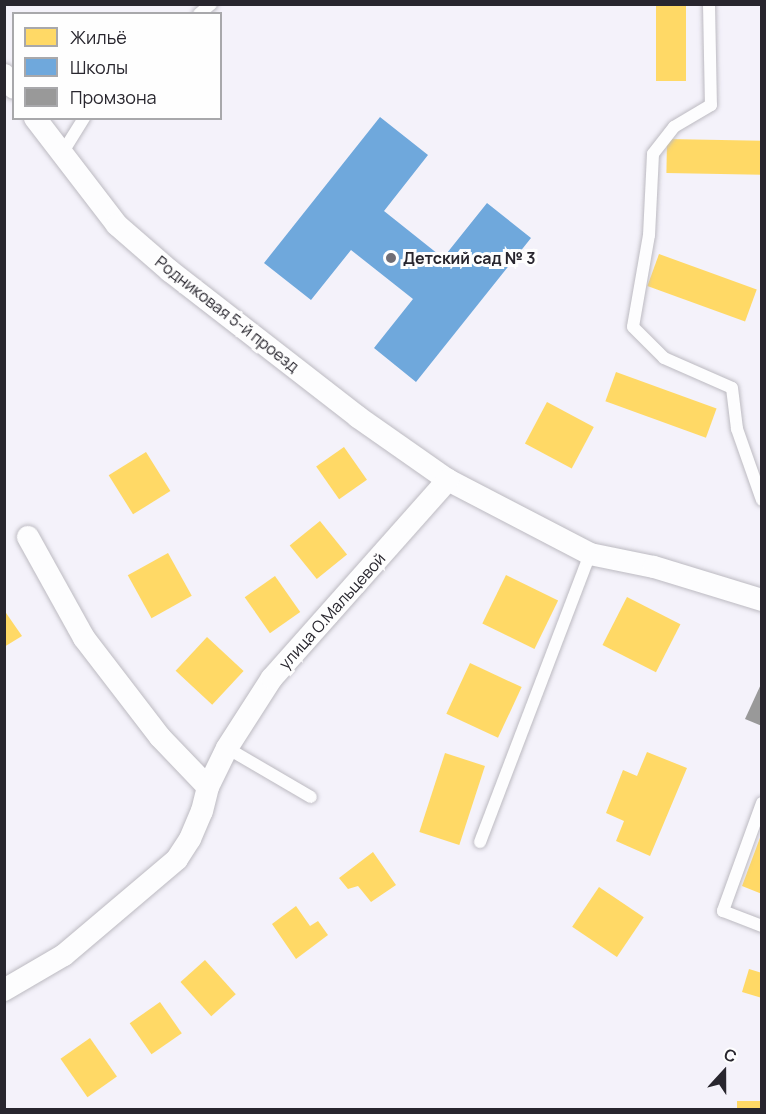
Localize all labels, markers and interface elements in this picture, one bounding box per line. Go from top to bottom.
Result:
legend [12,12,222,120]
text: Жильё [70,25,127,49]
text: Школы [70,55,128,79]
text: Промзона [70,85,157,109]
place label: Детский сад № 3 [403,248,535,268]
marker: Детский сад № 3 [384,251,398,265]
street label: Родниковая 5-й проезд [151,252,303,376]
street label: улица О.Мальцевой [275,549,389,673]
north arrow [694,1042,754,1102]
text: С [721,1043,740,1068]

